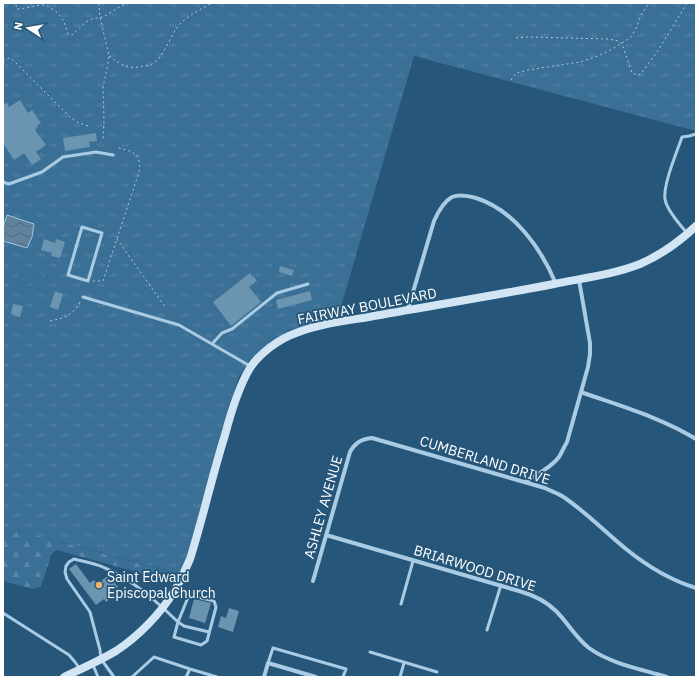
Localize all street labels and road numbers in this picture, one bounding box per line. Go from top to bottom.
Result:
street label: FAIRWAY BOULEVARD [296,284,438,328]
street label: CUMBERLAND DRIVE [418,432,552,488]
street label: ASHLEY AVENUE [300,453,346,561]
street label: BRIARWOOD DRIVE [412,541,538,595]

